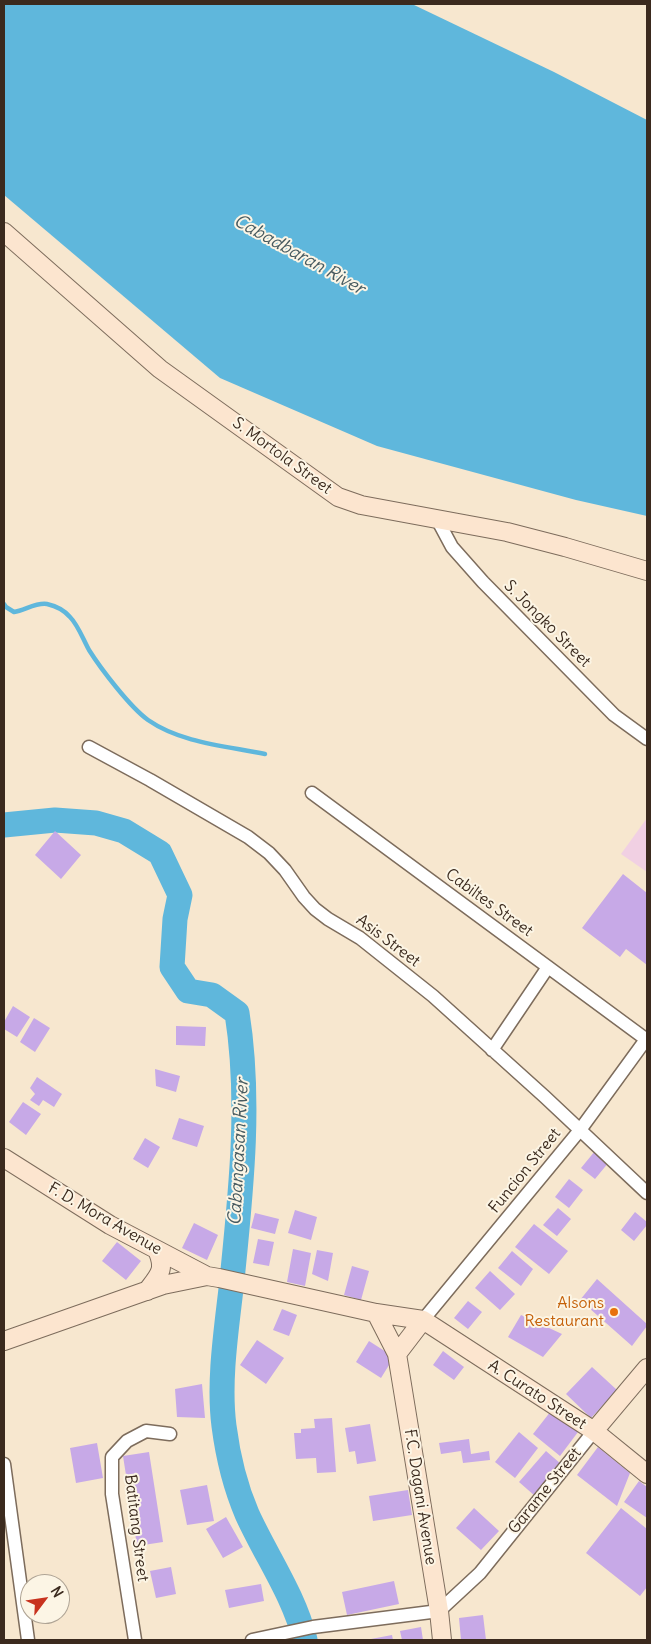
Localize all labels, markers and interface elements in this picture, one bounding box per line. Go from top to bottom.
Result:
water label: Cabadbaran River [230,210,368,300]
street label: S. Mortola Street [229,414,335,498]
street label: S. Jongko Street [500,577,594,671]
street label: Cabiltes Street [442,865,536,941]
street label: Asis Street [352,911,424,971]
water label: Cabangasan River [224,1078,254,1226]
street label: Funcion Street [485,1125,565,1217]
street label: F. D. Mora Avenue [45,1179,165,1259]
place label: Alsons Restaurant [524,1293,604,1331]
marker: Alsons Restaurant [608,1306,620,1318]
street label: A. Curato Street [484,1356,590,1434]
street label: F.C. Dagani Avenue [400,1428,440,1566]
street label: Garame Street [504,1444,586,1538]
street label: Batitang Street [120,1473,152,1583]
north arrow [20,1574,70,1624]
text: N [47,1583,67,1601]

